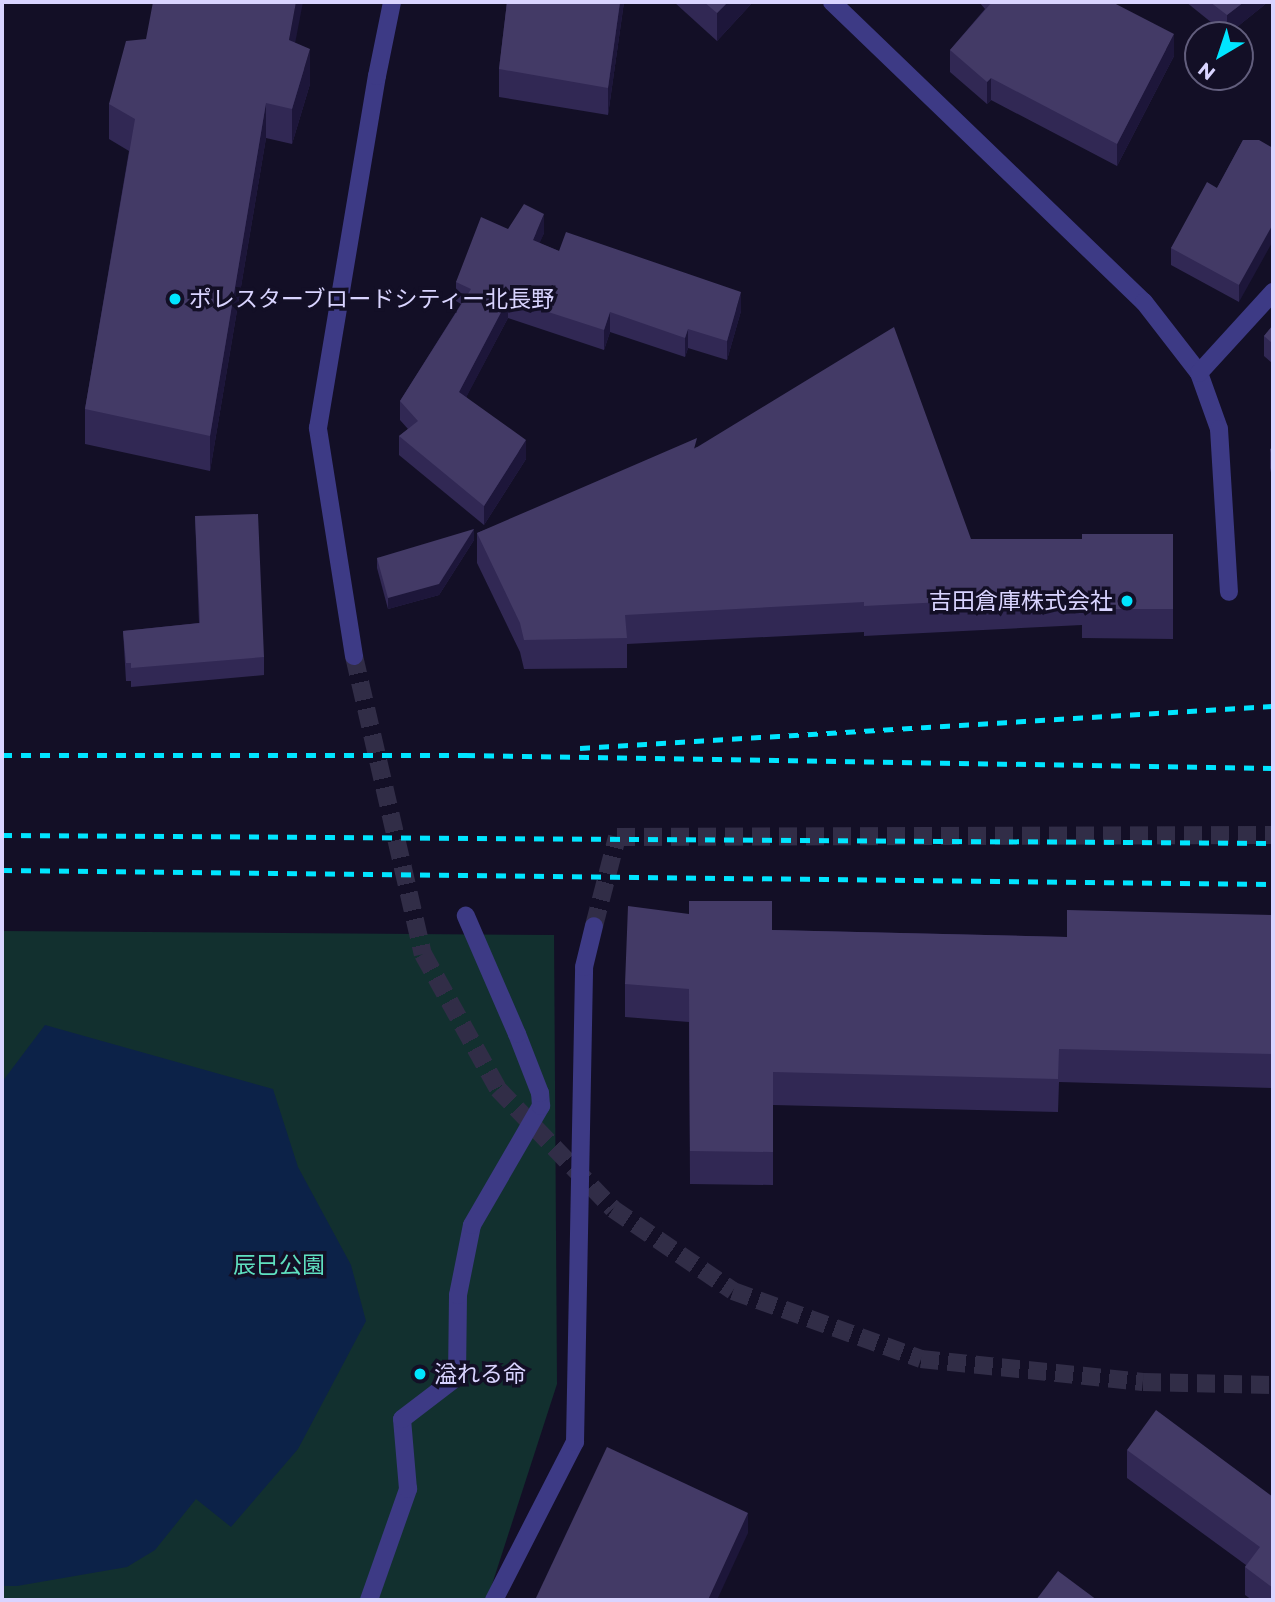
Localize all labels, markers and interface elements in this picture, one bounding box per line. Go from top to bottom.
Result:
north arrow [1184,21,1254,91]
text: N [1194,57,1220,85]
place label: ポレスターブロードシティー北長野 [189,285,557,313]
marker: ポレスターブロードシティー北長野 [167,291,183,307]
place label: 吉田倉庫株式会社 [929,587,1113,615]
marker: 吉田倉庫株式会社 [1119,593,1135,609]
park label: 辰巳公園 [233,1251,325,1279]
place label: 溢れる命 [434,1360,526,1388]
marker: 溢れる命 [412,1366,428,1382]

